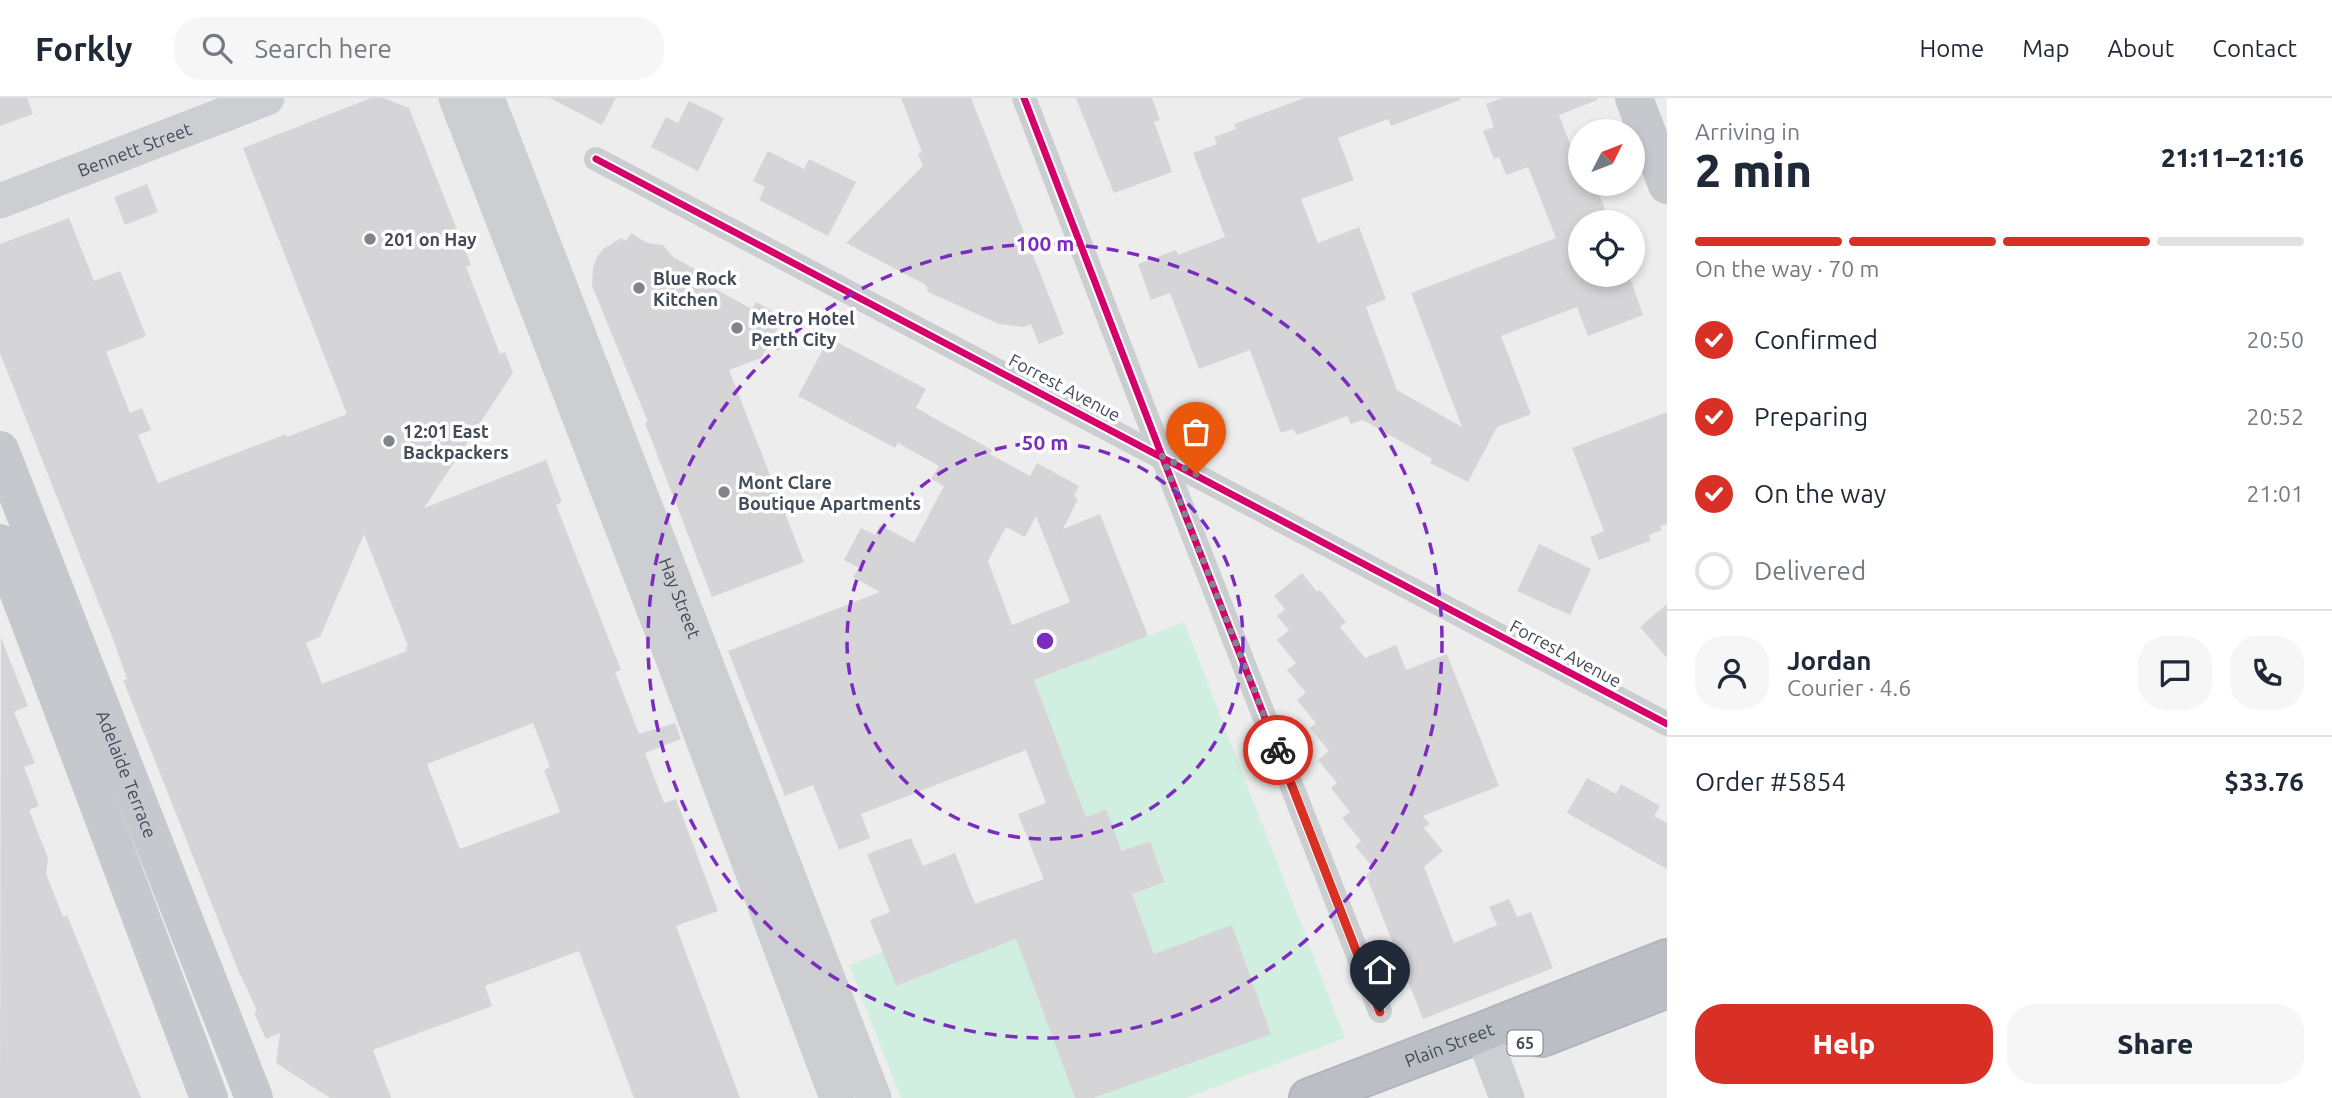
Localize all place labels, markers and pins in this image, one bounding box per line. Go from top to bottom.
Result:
place label: 201 on Hay [384,229,477,249]
marker: 201 on Hay [362,231,378,247]
place label: Blue Rock Kitchen [653,268,737,309]
marker: Blue Rock Kitchen [631,280,647,296]
place label: Metro Hotel Perth City [751,308,855,349]
marker: Metro Hotel Perth City [729,320,745,336]
pin [1166,402,1226,474]
place label: 12:01 East Backpackers [403,421,509,462]
marker: 12:01 East Backpackers [381,433,397,449]
place label: Mont Clare Boutique Apartments [738,472,921,513]
marker: Mont Clare Boutique Apartments [716,484,732,500]
centre of rings [1033,629,1057,653]
pin [1350,940,1410,1012]

